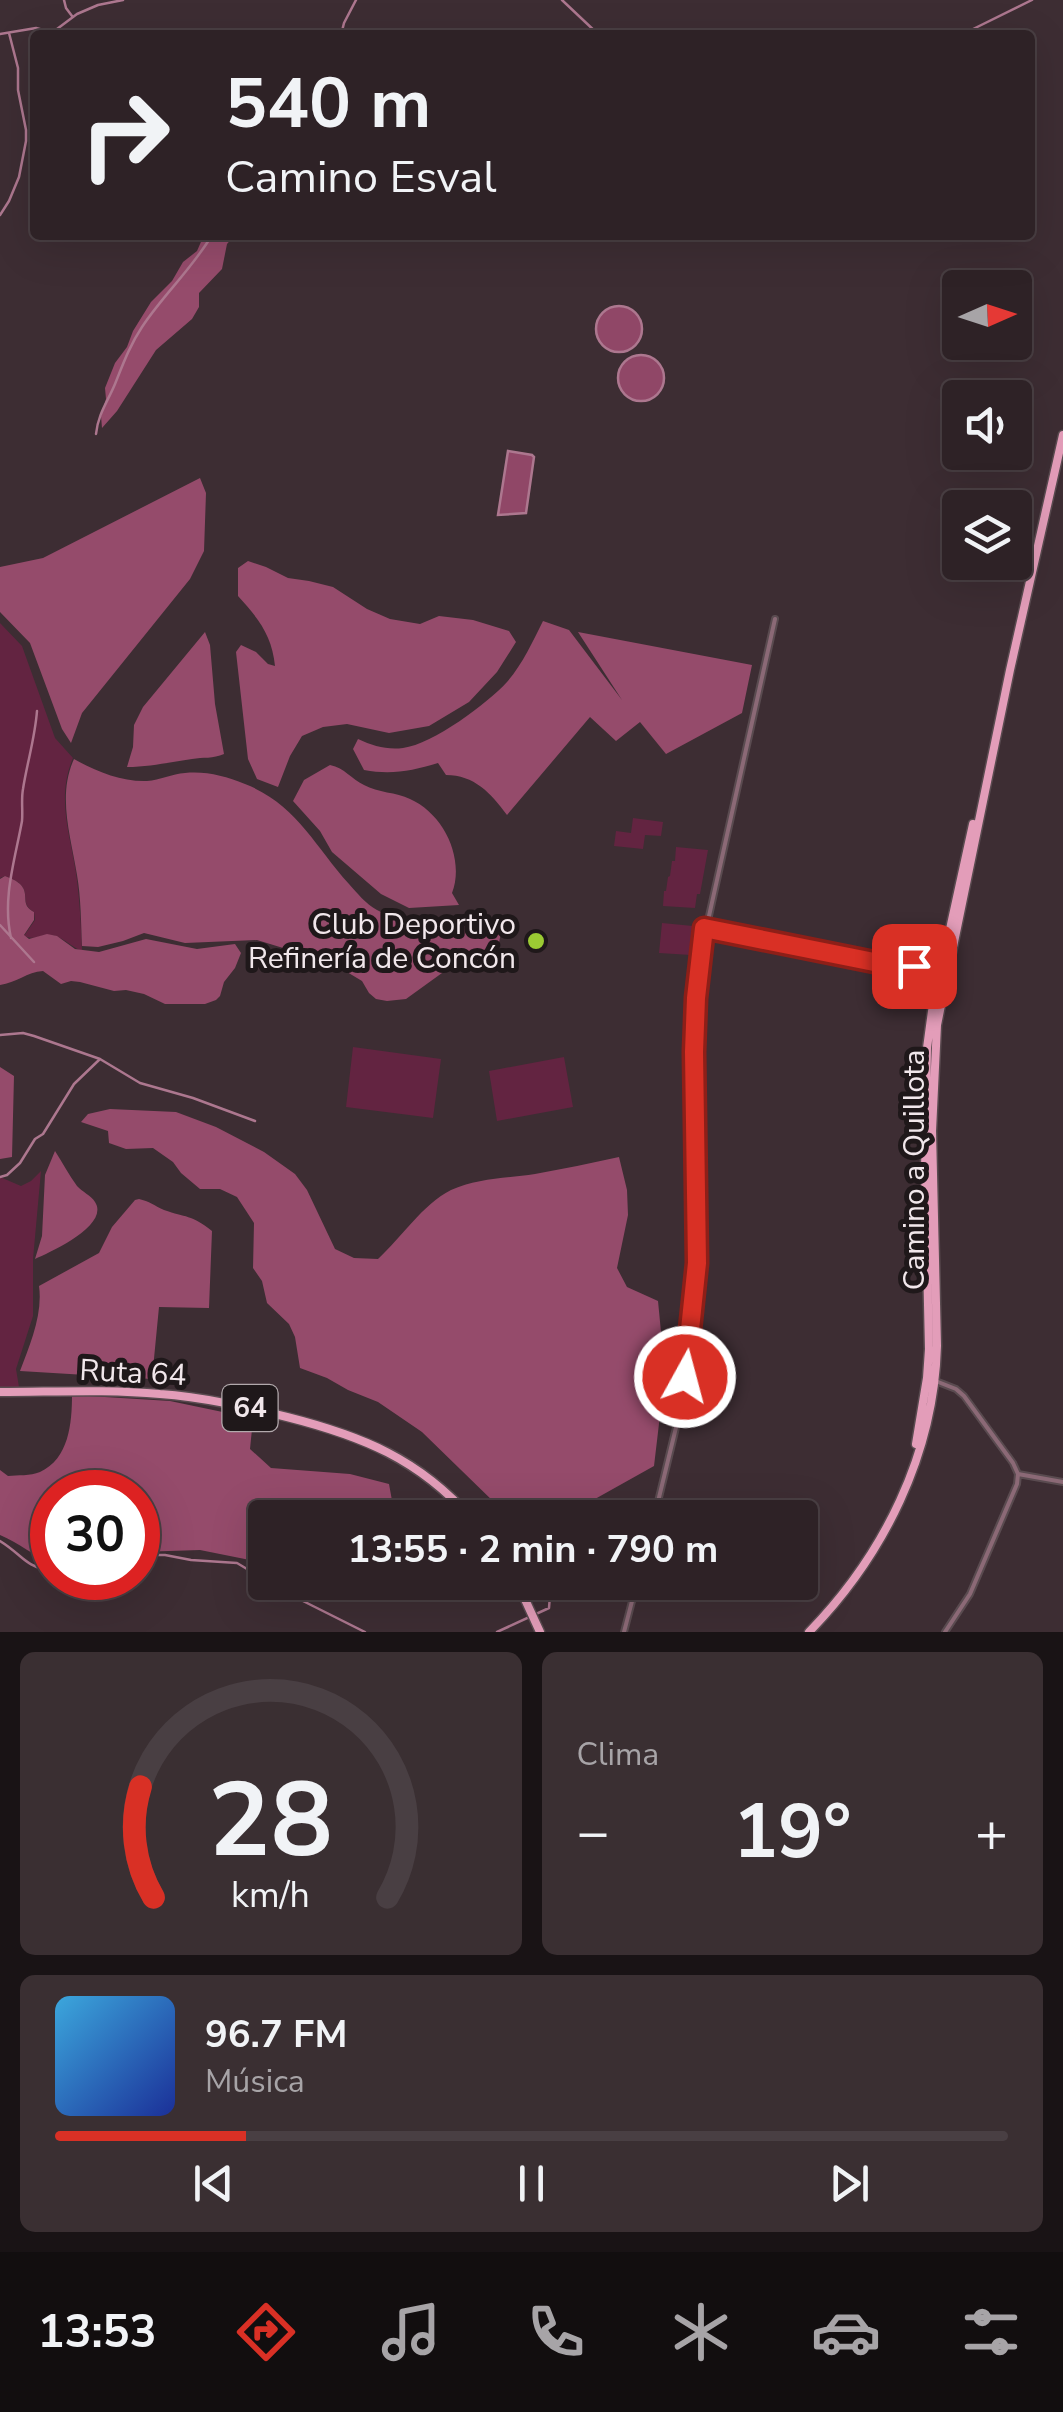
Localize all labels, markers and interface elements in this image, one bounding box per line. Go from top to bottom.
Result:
text: 540 m [225,56,431,152]
icon: right [60,70,190,200]
text: Camino Esval [225,147,496,208]
north arrow [942,270,1032,360]
map controls [942,270,1032,580]
button: sound [942,380,1032,470]
button: layers [942,490,1032,580]
place label: Club Deportivo Refinería de Concón [248,904,516,979]
pin [872,924,957,1009]
marker: Club Deportivo Refinería de Concón [525,930,547,952]
icon: arrive [887,939,942,994]
street label: Camino a Quillota [894,1050,935,1290]
position arrow [633,1325,737,1429]
street label: Ruta 64 [78,1350,188,1396]
road number: 64 [222,1385,278,1431]
speed limit sign: 30 [30,1470,160,1600]
text: 13:55 · 2 min · 790 m [348,1524,718,1575]
text: Clima [577,1733,659,1776]
text: 28 [208,1750,333,1892]
text: 19° [733,1781,851,1883]
text: − [577,1795,610,1870]
text: + [975,1795,1008,1870]
text: km/h [231,1871,310,1920]
text: 96.7 FM [205,2009,347,2060]
text: Música [205,2060,305,2103]
icon: previous [186,2156,241,2211]
icon: pause [504,2156,559,2211]
icon: next [822,2156,877,2211]
icon: directions [231,2297,301,2367]
icon: music [376,2297,446,2367]
icon: phone [521,2297,591,2367]
icon: climate [666,2297,736,2367]
icon: car [811,2297,881,2367]
icon: filters [956,2297,1026,2367]
text: 13:53 [37,2302,157,2363]

